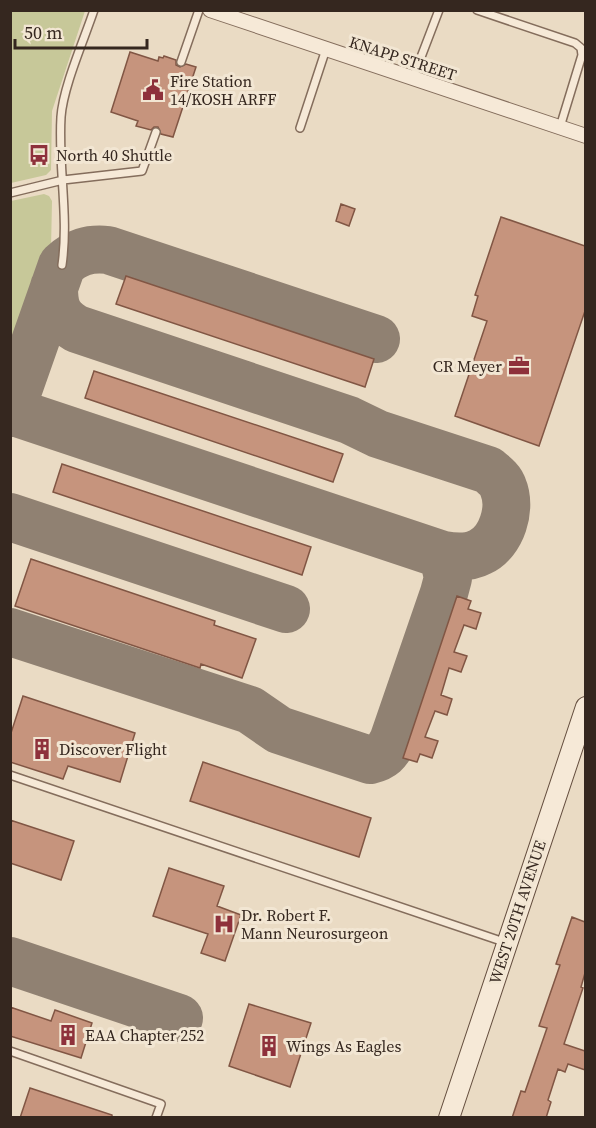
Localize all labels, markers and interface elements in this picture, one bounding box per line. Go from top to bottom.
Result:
scale bar [15,12,147,50]
text: 50 m [24,20,62,45]
street label: KNAPP STREET [346,30,460,86]
place label: Fire Station 14/KOSH ARFF [170,70,276,110]
public building icon: Fire Station 14/KOSH ARFF [141,78,165,102]
bus stop icon: North 40 Shuttle [27,143,51,167]
place label: North 40 Shuttle [56,144,172,166]
office icon: CR Meyer [507,354,531,378]
place label: CR Meyer [433,355,502,377]
building icon: Discover Flight [30,737,54,761]
place label: Discover Flight [59,738,168,760]
street label: WEST 20TH AVENUE [483,837,551,987]
place label: Dr. Robert F. Mann Neurosurgeon [241,904,389,944]
hospital icon: Dr. Robert F. Mann Neurosurgeon [212,912,236,936]
building icon: EAA Chapter 252 [56,1023,80,1047]
place label: EAA Chapter 252 [85,1024,204,1046]
building icon: Wings As Eagles [257,1034,281,1058]
place label: Wings As Eagles [286,1035,401,1057]

